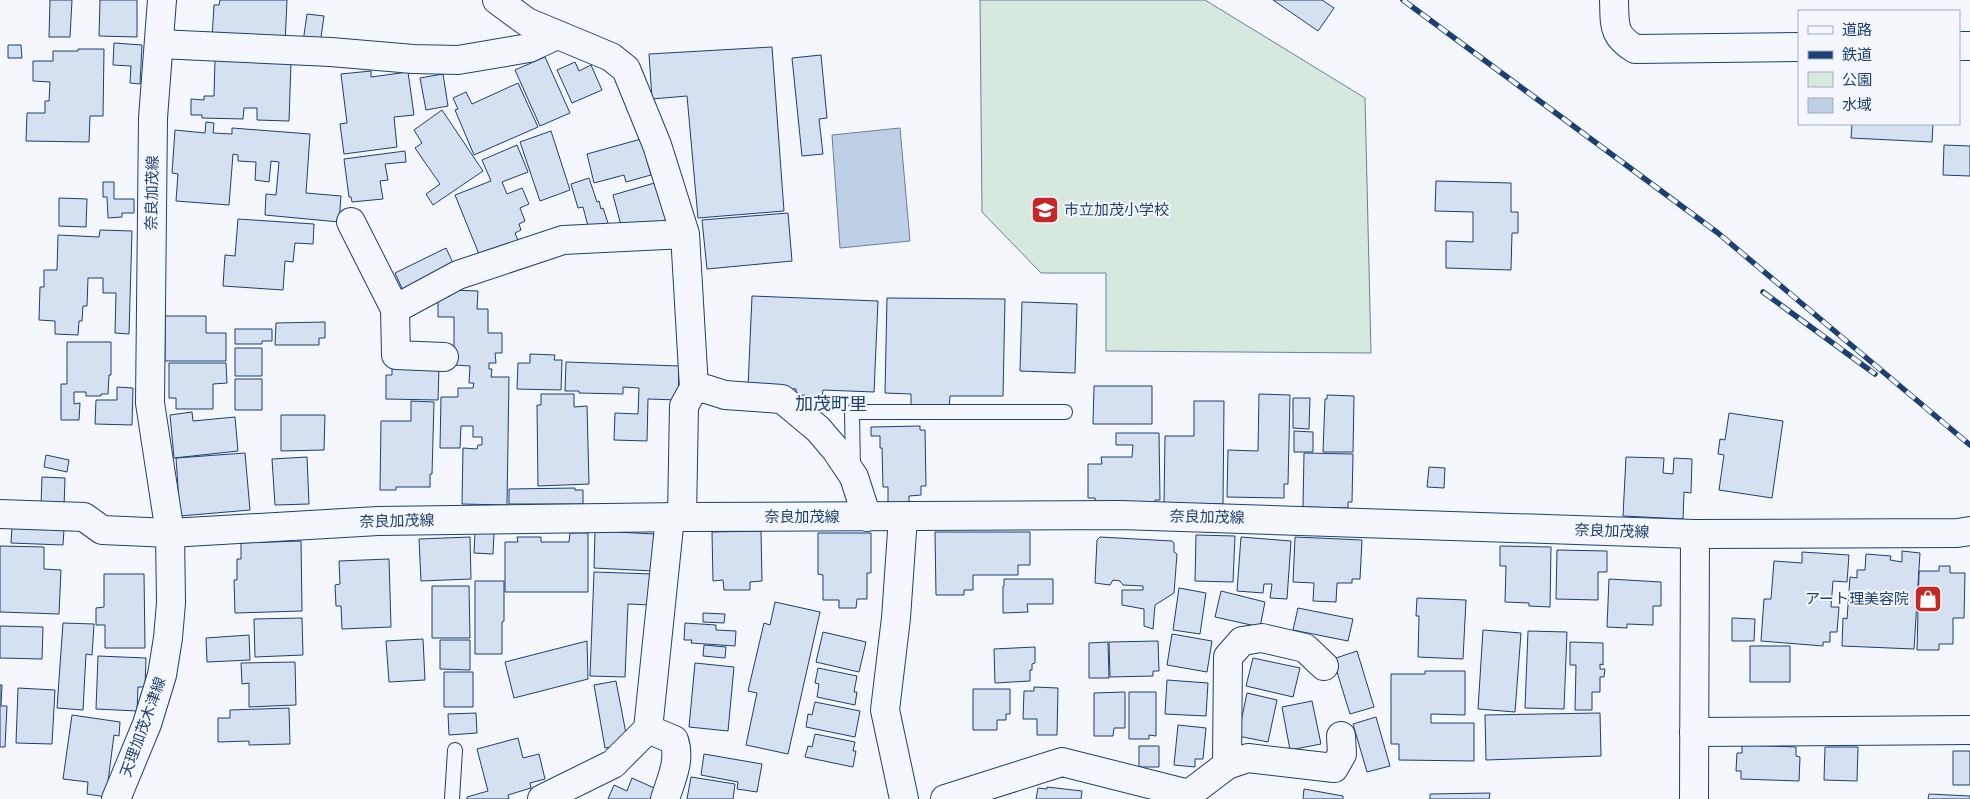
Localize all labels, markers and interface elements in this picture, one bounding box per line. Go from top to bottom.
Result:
legend [1798,10,1960,125]
text: 道路 [1842,21,1872,39]
text: 鉄道 [1842,46,1872,64]
text: 公園 [1842,71,1872,89]
text: 水域 [1842,96,1872,114]
street label: 奈良加茂線 [142,155,162,231]
school or university icon: 市立加茂小学校 [1030,195,1060,225]
place label: 市立加茂小学校 [1064,201,1169,219]
district label: 加茂町里 [795,393,867,414]
street label: 奈良加茂線 [1169,507,1245,527]
street label: 奈良加茂線 [764,508,840,526]
street label: 奈良加茂線 [359,511,435,531]
street label: 奈良加茂線 [1574,521,1650,541]
shop icon: アート理美容院 [1913,584,1943,614]
place label: アート理美容院 [1805,590,1909,608]
street label: 天理加茂木津線 [117,675,169,779]

